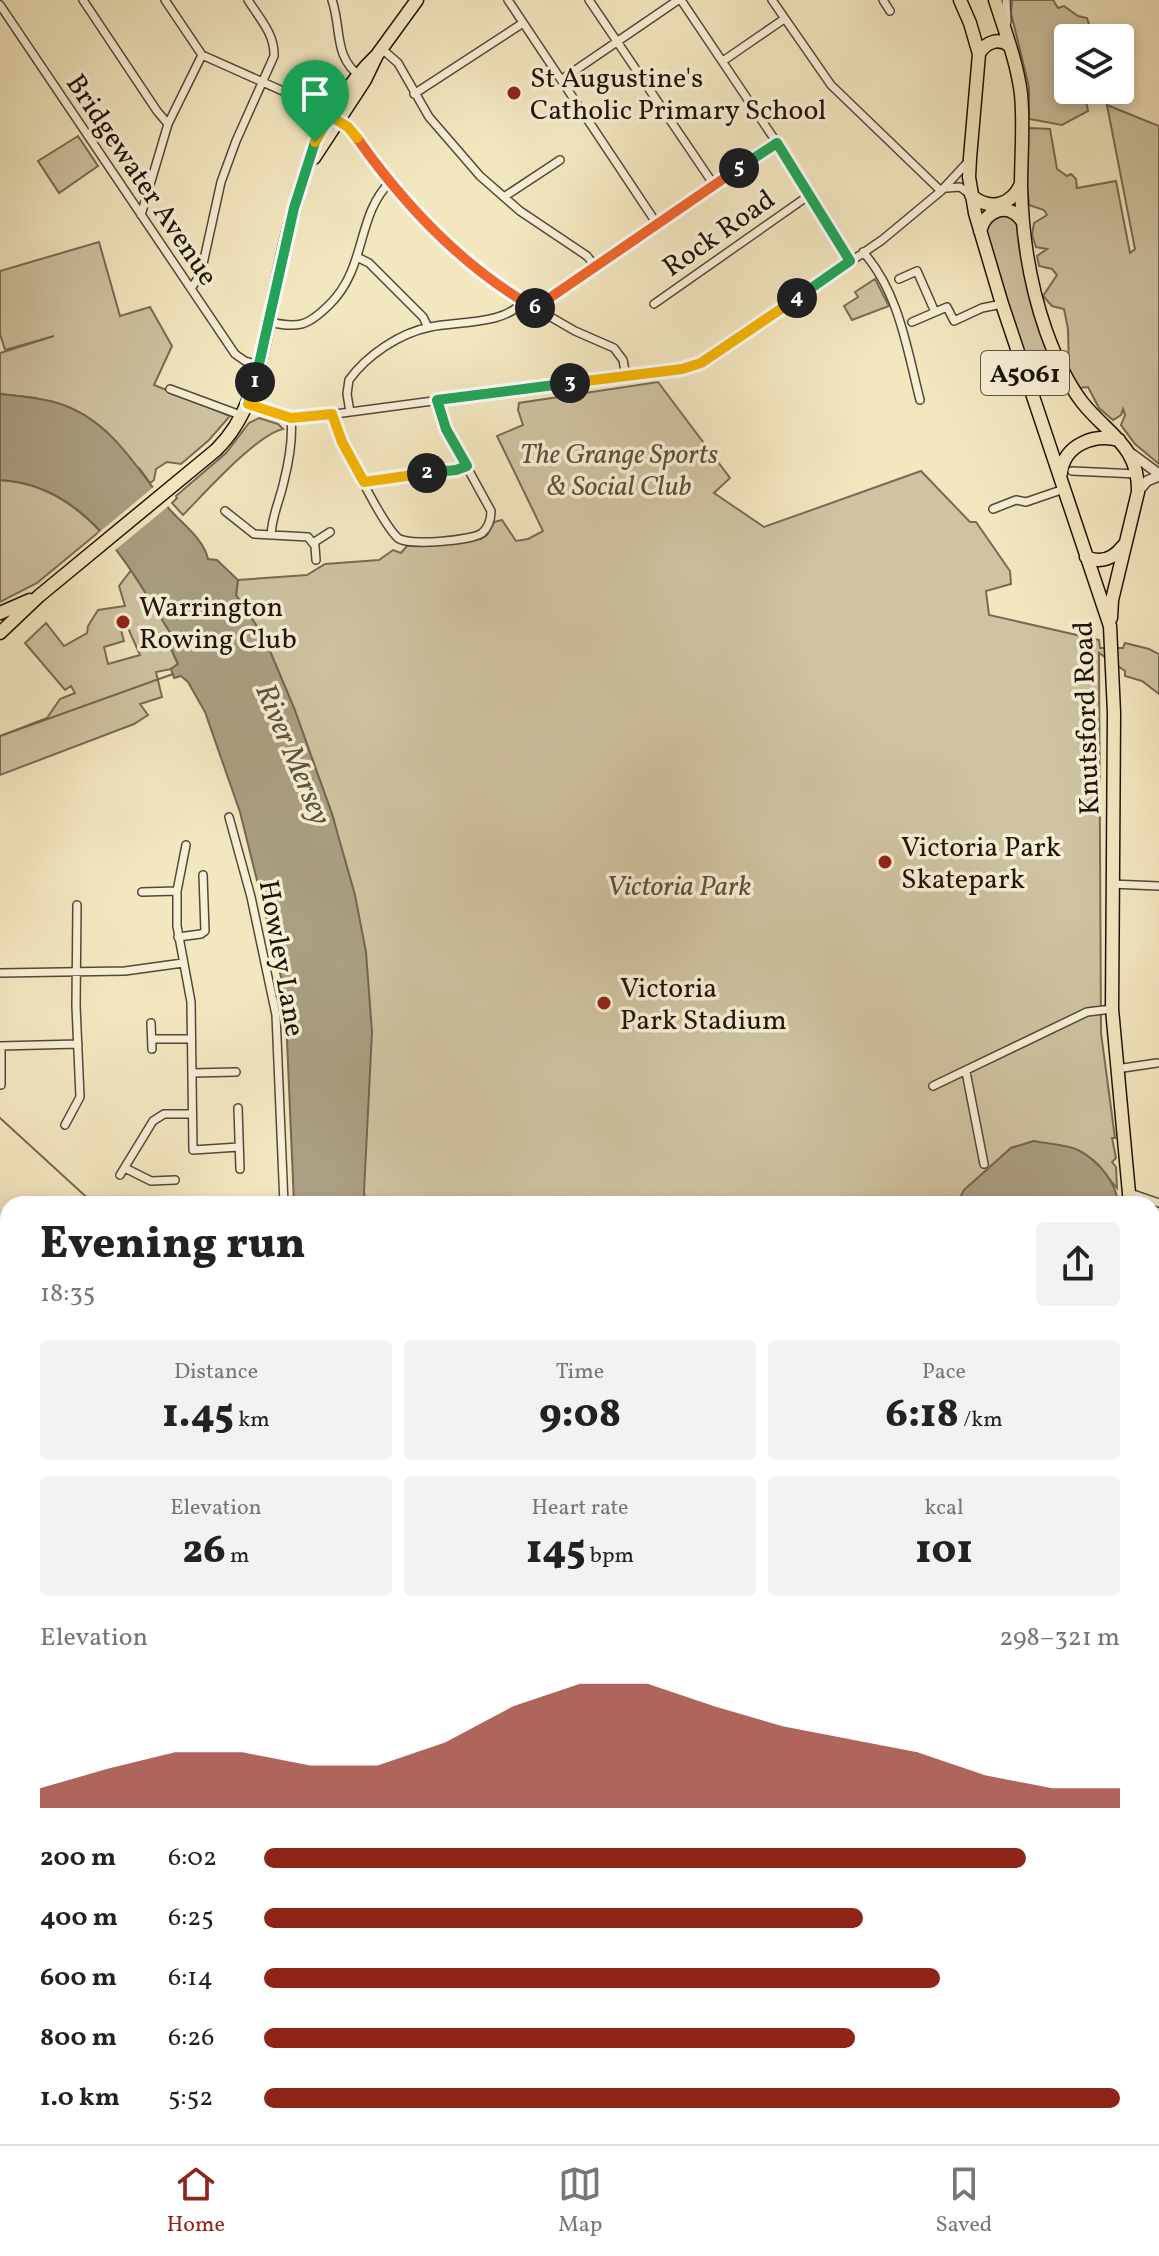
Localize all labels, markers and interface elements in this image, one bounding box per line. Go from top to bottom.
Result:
map controls [1054,24,1134,104]
button: layers [1054,24,1134,104]
pin [281,60,349,142]
place label: St Augustine's Catholic Primary School [530,60,827,131]
street label: Bridgewater Avenue [56,67,226,294]
icon: arrive [293,72,337,116]
marker: St Augustine's Catholic Primary School [505,84,523,102]
pin: 5 [719,148,759,188]
text: 5 [734,152,744,183]
street label: Rock Road [655,181,784,287]
pin: 4 [777,278,817,318]
text: 4 [790,282,804,313]
pin: 6 [515,288,555,328]
text: 6 [529,292,541,323]
road number: A5061 [981,351,1069,395]
pin: 1 [235,362,275,402]
pin: 3 [550,363,590,403]
text: 1 [251,366,259,397]
text: 3 [564,367,576,398]
park label: The Grange Sports & Social Club [520,436,718,507]
pin: 2 [407,453,447,493]
text: 2 [421,457,433,488]
place label: Warrington Rowing Club [139,589,297,660]
marker: Warrington Rowing Club [114,613,132,631]
street label: Knutsford Road [1065,620,1110,816]
water label: River Mersey [243,677,341,832]
place label: Victoria Park Skatepark [901,829,1061,900]
marker: Victoria Park Skatepark [876,853,894,871]
park label: Victoria Park [607,868,751,907]
street label: Howley Lane [248,877,313,1040]
place label: Victoria Park Stadium [620,970,787,1041]
marker: Victoria Park Stadium [595,994,613,1012]
text: Evening run [40,1215,306,1276]
button: share [1036,1222,1120,1306]
text: 18:35 [40,1276,95,1312]
text: Distance [174,1357,258,1388]
text: Time [556,1357,604,1388]
text: Pace [922,1357,966,1388]
text: 1.45 [162,1388,234,1444]
text: 9:08 [539,1388,621,1444]
text: 6:18 [885,1388,959,1444]
text: km [234,1405,270,1436]
text: /km [959,1405,1003,1436]
text: Elevation [170,1493,262,1524]
text: Heart rate [531,1493,629,1524]
text: kcal [924,1493,964,1524]
text: 26 [182,1524,226,1580]
text: 145 [526,1524,585,1580]
text: 101 [915,1524,973,1580]
text: m [226,1541,250,1572]
text: bpm [585,1541,634,1572]
text: Elevation [40,1620,148,1656]
text: 298–321 m [999,1620,1120,1656]
text: 200 m [40,1840,116,1876]
text: 6:02 [168,1840,217,1876]
text: 400 m [40,1900,118,1936]
text: 6:25 [168,1900,214,1936]
text: 600 m [40,1960,117,1996]
text: 6:14 [168,1960,213,1996]
text: 800 m [40,2020,117,2056]
text: 6:26 [168,2020,214,2056]
text: 1.0 km [40,2080,120,2116]
text: 5:52 [168,2080,213,2116]
tab: Home [167,2162,225,2241]
tab: Map [558,2162,602,2241]
tab: Saved [936,2162,992,2241]

